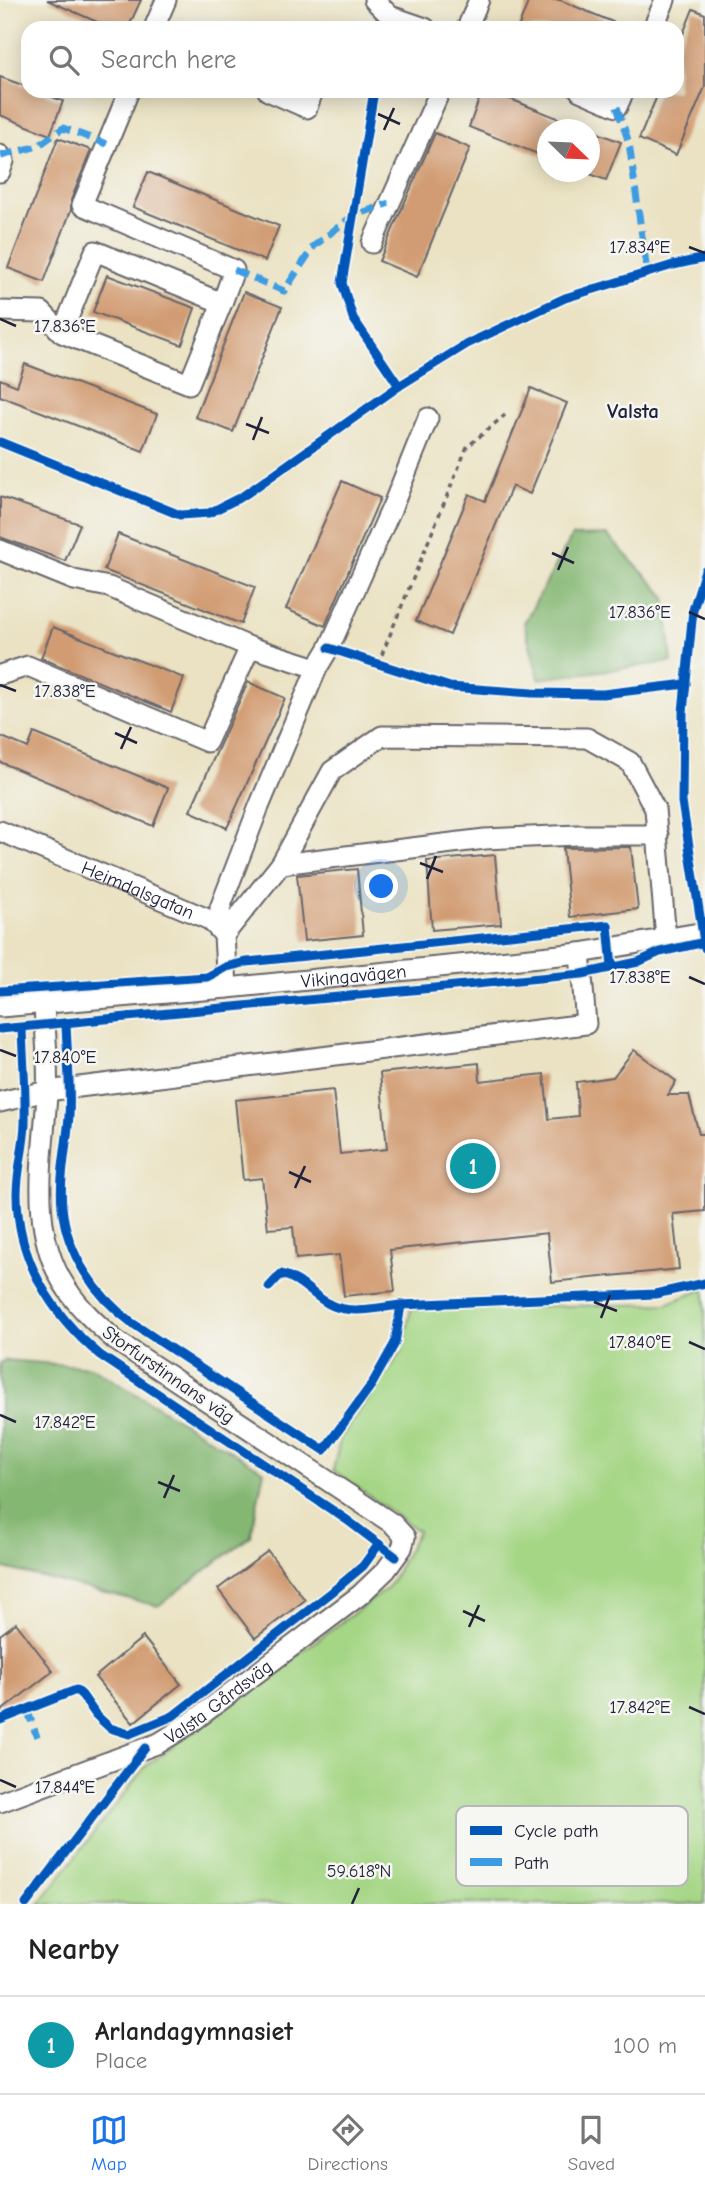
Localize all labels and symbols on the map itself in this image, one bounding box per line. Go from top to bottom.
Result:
north arrow [537,119,600,182]
text: 17.834°E [610,237,671,258]
text: 17.836°E [34,316,96,337]
district label: Valsta [607,399,659,423]
text: 17.836°E [609,602,671,623]
text: 17.838°E [34,681,96,702]
street label: Heimdalsgatan [78,857,197,924]
your location [364,869,398,903]
street label: Vikingavägen [300,960,407,993]
text: 17.838°E [609,967,671,988]
text: 17.840°E [34,1047,96,1068]
pin: 1 [450,1140,496,1192]
street label: Storfurstinnans väg [98,1321,239,1429]
text: 17.840°E [609,1332,671,1353]
text: 17.842°E [34,1412,96,1433]
street label: Valsta Gårdsväg [161,1655,277,1749]
text: 17.842°E [609,1697,671,1718]
text: 17.844°E [35,1777,95,1798]
legend [456,1806,688,1886]
text: Cycle path [514,1820,599,1842]
text: Path [514,1852,549,1874]
text: 59.618°N [327,1861,391,1882]

